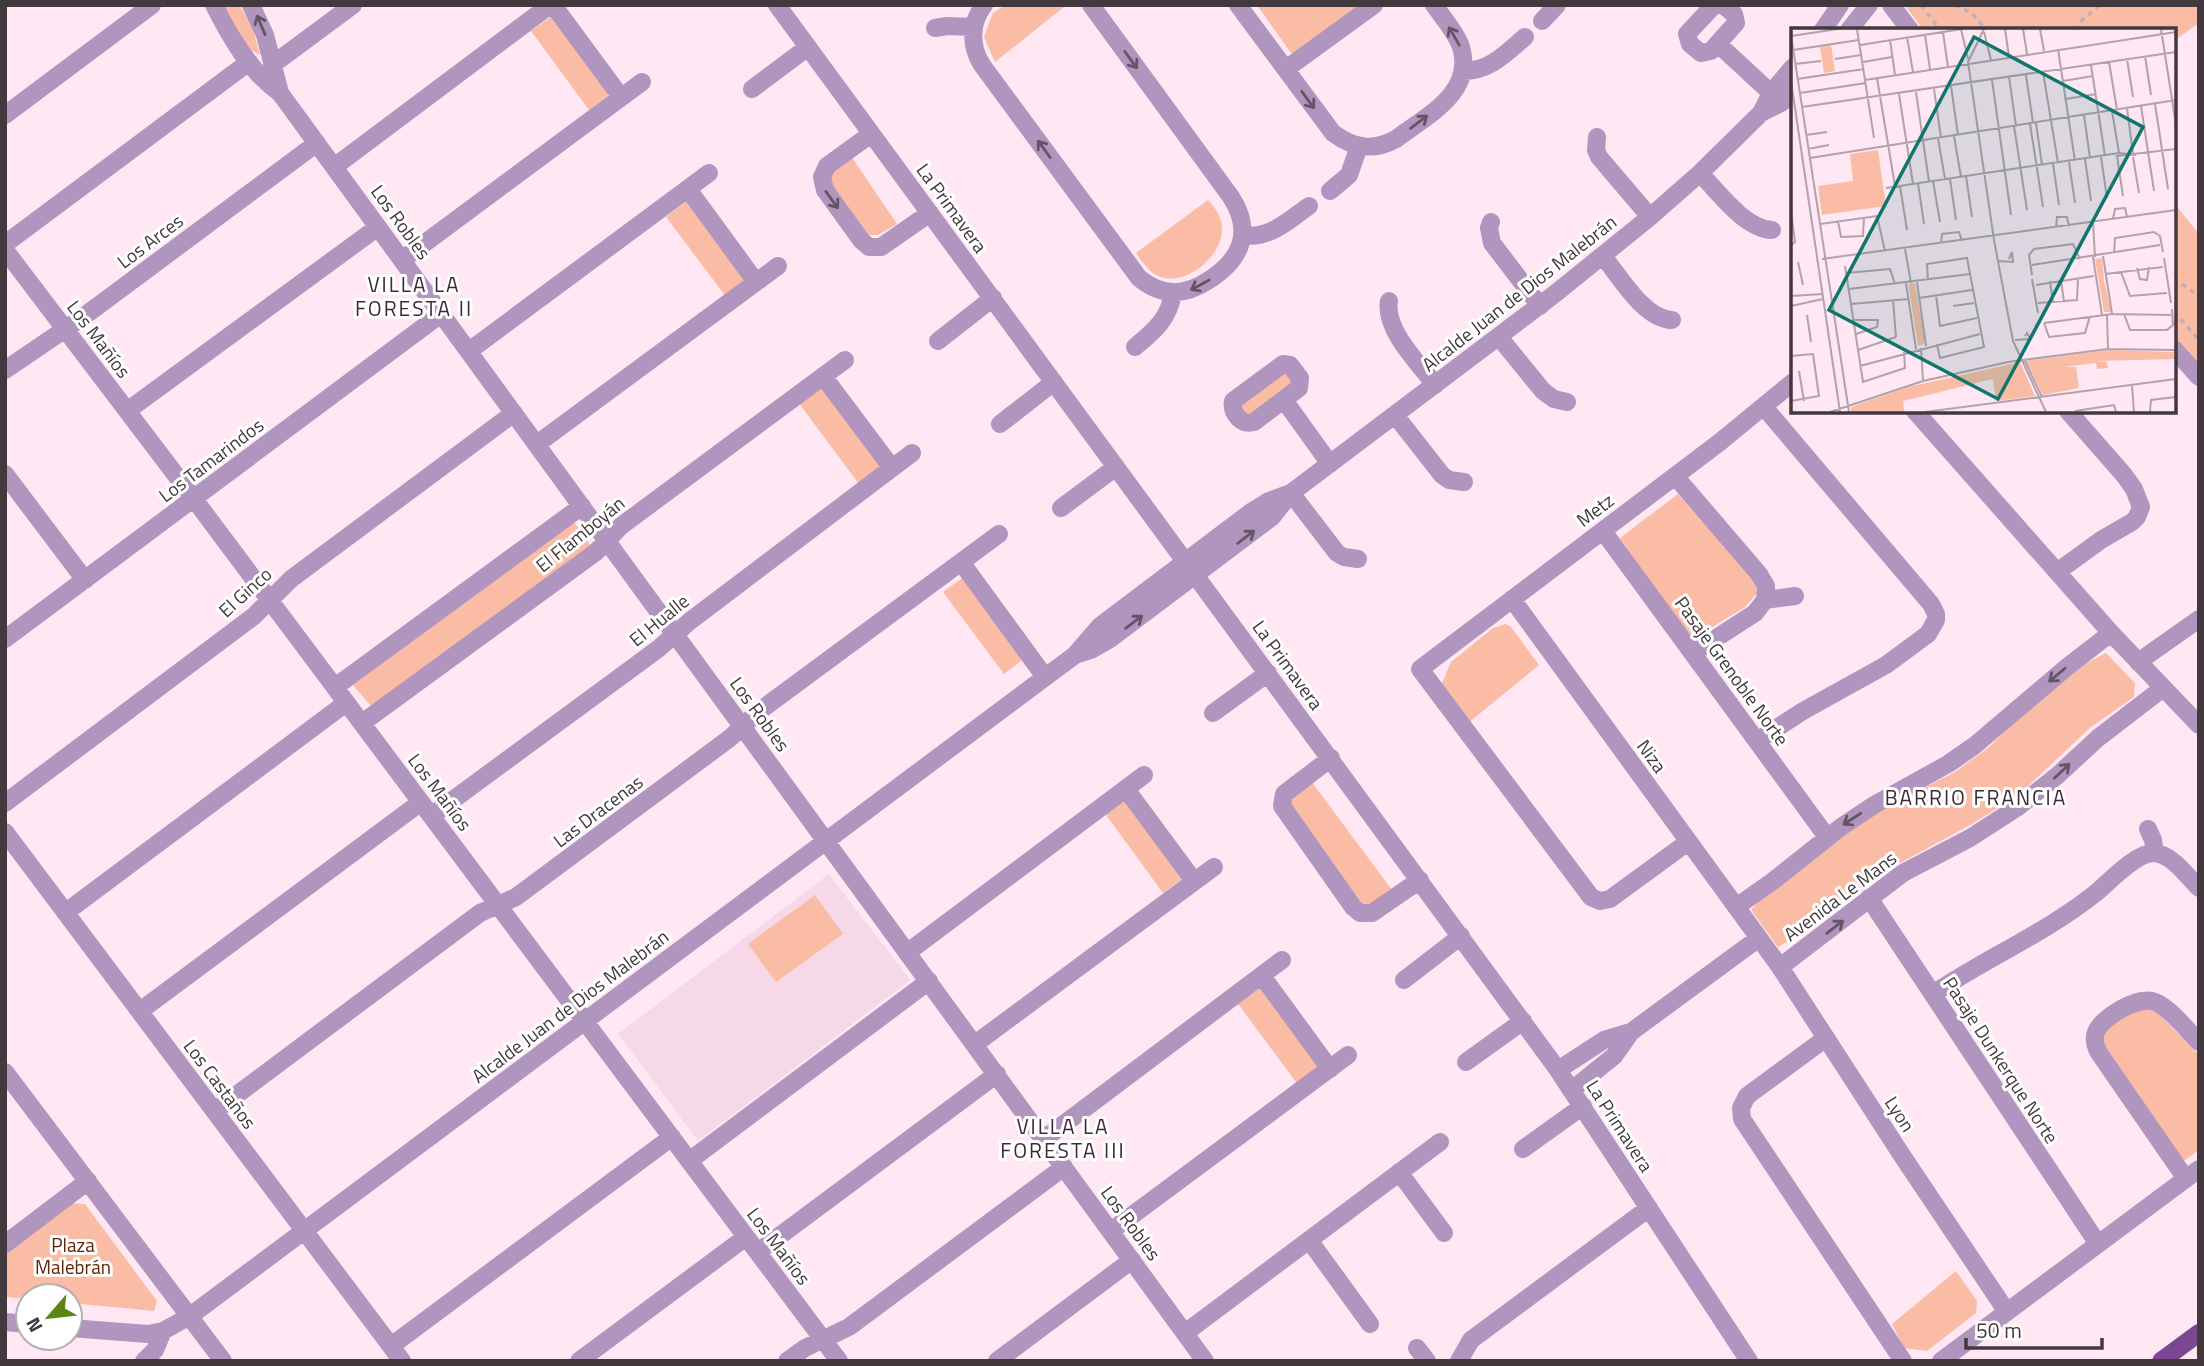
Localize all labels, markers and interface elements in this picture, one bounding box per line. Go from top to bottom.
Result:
one-way arrow [254,15,267,36]
one-way arrow [1447,27,1461,47]
inset map [1791,28,2176,413]
one-way arrow [1123,51,1138,70]
one-way arrow [1301,90,1315,109]
one-way arrow [1410,114,1428,129]
one-way arrow [1036,140,1051,159]
street label: La Primavera [910,157,995,259]
street label: Los Robles [364,178,439,265]
one-way arrow [825,190,839,209]
street label: Los Arces [110,206,189,275]
street label: Alcalde Juan de Dios Malebrán [1415,207,1622,378]
district label: VILLA LA FORESTA II [355,268,473,324]
one-way arrow [1191,278,1211,292]
street label: Los Mañíos [61,294,138,384]
street label: Los Tamarindos [152,410,270,509]
street label: Metz [1570,486,1620,533]
street label: El Flamboyán [529,489,631,579]
one-way arrow [1236,529,1255,544]
street label: El Ginco [211,560,278,624]
street label: El Hualle [622,586,695,653]
street label: Pasaje Grenoble Norte [1668,590,1797,752]
one-way arrow [1124,614,1142,629]
street label: La Primavera [1246,614,1331,716]
one-way arrow [2049,667,2067,683]
street label: Los Robles [723,670,798,757]
street label: Niza [1630,733,1675,779]
street label: Los Mañíos [402,747,479,837]
one-way arrow [2053,763,2071,779]
street label: Las Dracenas [547,767,649,854]
district label: BARRIO FRANCIA [1885,781,2067,813]
one-way arrow [1843,812,1862,826]
street label: Avenida Le Mans [1777,843,1902,948]
one-way arrow [1825,919,1843,934]
street label: Alcalde Juan de Dios Malebrán [465,922,674,1089]
street label: Pasaje Dunkerque Norte [1936,971,2066,1149]
street label: Los Castaños [177,1033,264,1135]
street label: La Primavera [1580,1074,1661,1178]
street label: Lyon [1878,1090,1923,1137]
district label: VILLA LA FORESTA III [1000,1110,1126,1166]
street label: Los Robles [1094,1179,1169,1266]
street label: Los Mañíos [741,1201,818,1291]
park label: Plaza Malebrán [35,1230,111,1281]
north arrow [14,1282,84,1352]
scale bar [1966,1306,2102,1350]
text: N [18,1313,49,1338]
text: 50 m [1976,1314,2022,1346]

